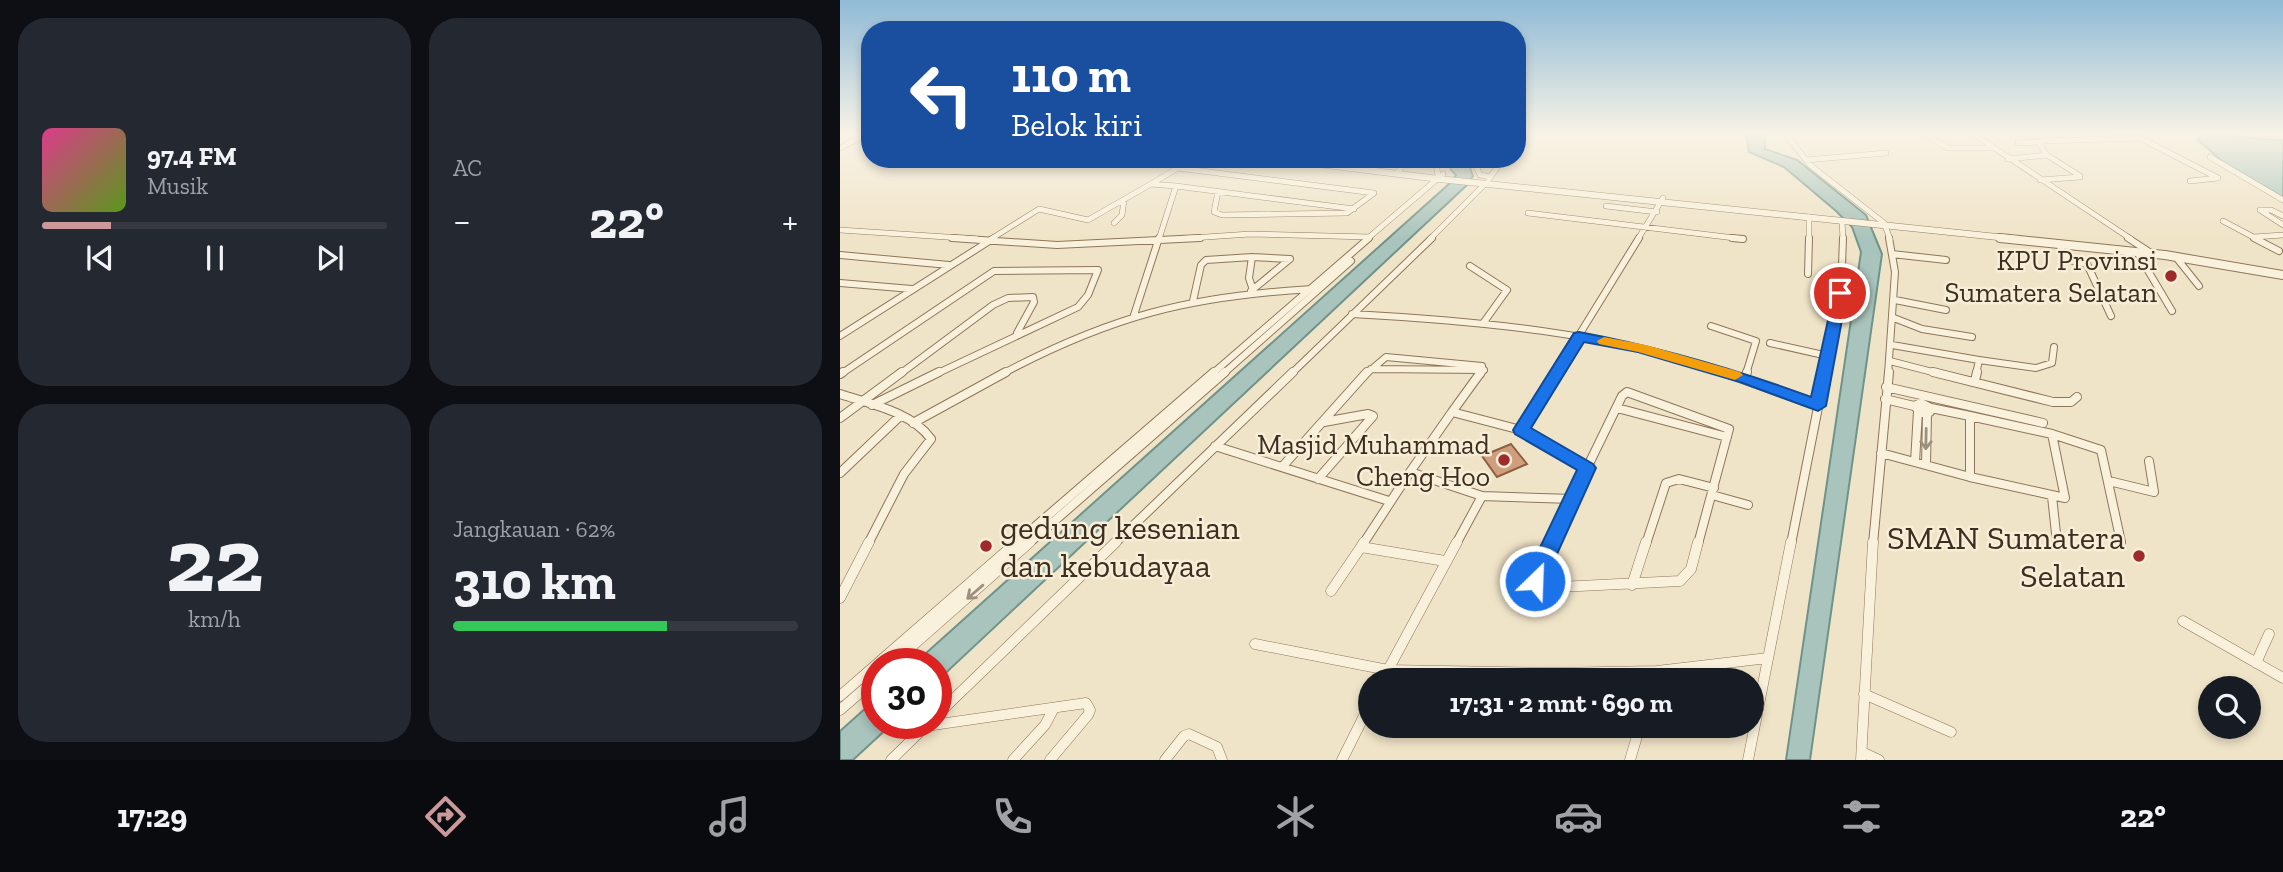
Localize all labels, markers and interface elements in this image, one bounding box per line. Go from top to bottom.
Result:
text: 110 m [1011,46,1131,105]
icon: left [896,49,987,140]
text: Belok kiri [1011,106,1142,144]
text: 97.4 FM [147,140,237,172]
text: AC [453,154,482,182]
text: Musik [147,172,208,200]
text: 22° [589,189,664,251]
text: − [453,198,471,244]
text: + [782,198,798,244]
icon: previous [81,239,119,277]
icon: pause [196,239,234,277]
icon: next [311,239,349,277]
place label: KPU Provinsi Sumatera Selatan [1944,244,2157,309]
pin [1810,263,1870,323]
marker: KPU Provinsi Sumatera Selatan [2163,268,2179,284]
icon: arrive [1821,274,1859,312]
one-way arrow [1920,427,1933,450]
place label: Masjid Muhammad Cheng Hoo [1257,428,1490,493]
marker: Masjid Muhammad Cheng Hoo [1496,452,1512,468]
text: 22 [166,505,263,614]
place label: gedung kesenian dan kebudayaa [1000,508,1240,585]
text: Jangkauan · 62% [453,515,615,543]
place label: SMAN Sumatera Selatan [1887,518,2125,595]
marker: gedung kesenian dan kebudayaa [978,538,994,554]
position arrow [1498,544,1572,618]
marker: SMAN Sumatera Selatan [2131,548,2147,564]
text: 310 km [453,550,616,612]
one-way arrow [966,584,984,600]
text: km/h [188,605,241,633]
speed limit sign: 30 [861,648,952,739]
map controls [2198,676,2261,739]
button: search [2198,676,2261,739]
text: 17:31 · 2 mnt · 690 m [1450,687,1672,719]
icon: directions [421,792,470,841]
icon: music [705,792,754,841]
icon: phone [988,792,1037,841]
icon: climate [1271,792,1320,841]
icon: car [1554,792,1603,841]
icon: filters [1837,792,1886,841]
text: 17:29 [117,797,187,835]
text: 22° [2120,797,2166,835]

